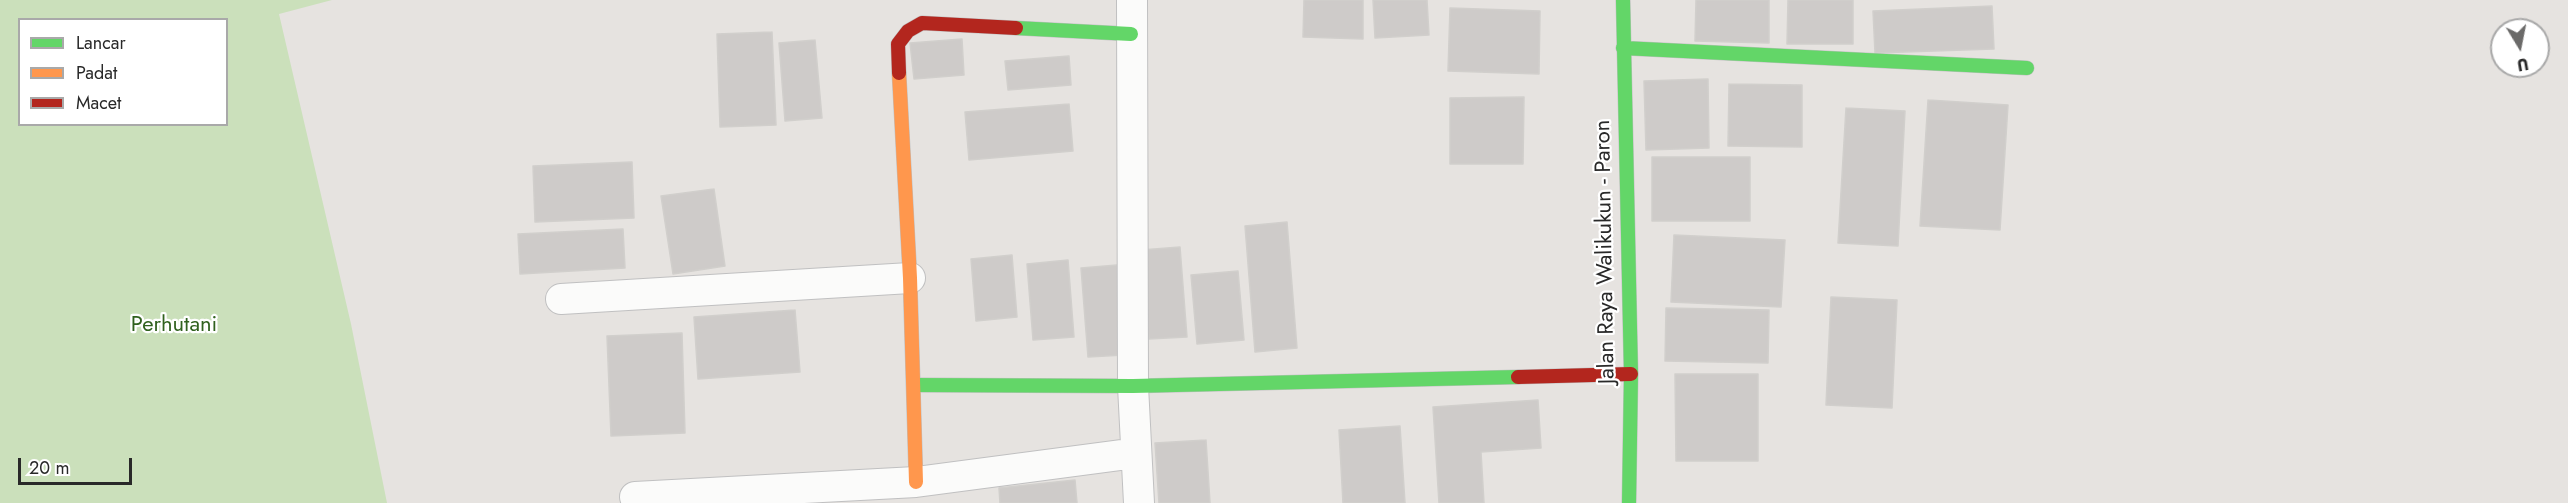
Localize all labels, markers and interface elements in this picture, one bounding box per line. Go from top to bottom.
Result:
legend [18,18,228,126]
north arrow [2490,18,2550,78]
text: Lancar [76,30,126,56]
text: U [2515,52,2530,77]
text: Padat [76,60,117,86]
text: Macet [76,90,121,116]
street label: Jalan Raya Walikukun - Paron [1590,120,1622,384]
park label: Perhutani [131,313,217,339]
scale bar [21,446,135,484]
text: 20 m [29,455,69,481]

